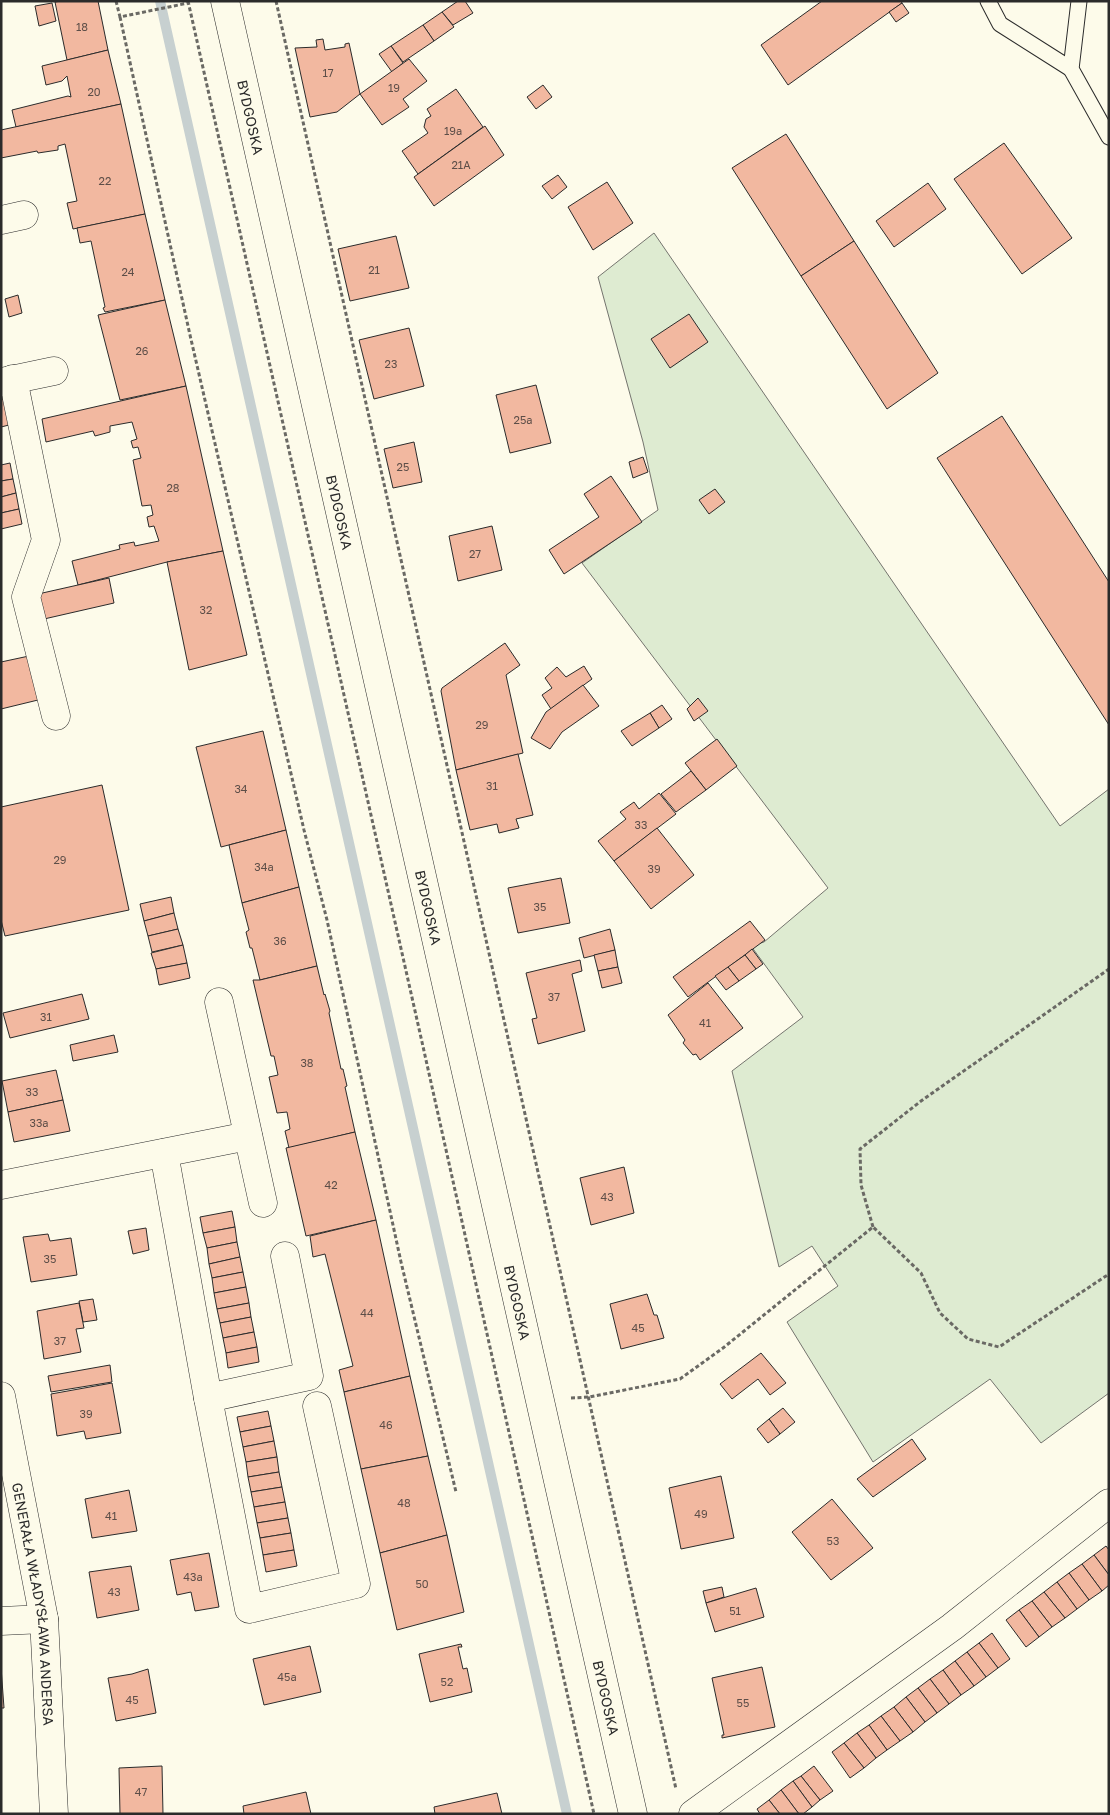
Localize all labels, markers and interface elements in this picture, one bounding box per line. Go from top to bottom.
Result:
house number: 18 [76,20,88,33]
house number: 17 [322,66,334,79]
street label: BYDGOSKA [234,78,268,157]
house number: 19 [388,81,400,94]
house number: 20 [87,85,101,98]
house number: 19a [444,124,462,137]
house number: 21A [451,158,471,171]
house number: 22 [99,174,111,187]
house number: 21 [368,263,380,276]
house number: 24 [121,265,135,278]
house number: 26 [135,344,149,357]
house number: 23 [385,357,397,370]
house number: 25a [514,413,532,426]
house number: 25 [397,460,409,473]
street label: BYDGOSKA [323,473,357,552]
house number: 28 [166,481,180,494]
house number: 27 [469,547,481,560]
house number: 32 [200,603,212,616]
house number: 29 [475,718,489,731]
house number: 31 [486,779,498,792]
house number: 34 [234,782,248,795]
house number: 33 [635,818,647,831]
house number: 29 [53,853,67,866]
house number: 34a [254,860,274,873]
house number: 39 [647,862,661,875]
street label: BYDGOSKA [412,868,446,947]
house number: 35 [534,900,546,913]
house number: 36 [273,934,287,947]
house number: 37 [548,990,560,1003]
house number: 31 [40,1010,52,1023]
house number: 41 [699,1016,711,1029]
house number: 38 [300,1056,314,1069]
house number: 33 [26,1085,38,1098]
house number: 33a [29,1116,49,1129]
house number: 42 [324,1178,338,1191]
house number: 43 [600,1190,614,1203]
house number: 35 [44,1252,56,1265]
street label: BYDGOSKA [501,1263,535,1342]
house number: 44 [360,1306,374,1319]
house number: 45 [631,1321,645,1334]
house number: 37 [54,1334,66,1347]
house number: 39 [79,1407,93,1420]
house number: 46 [379,1418,393,1431]
street label: GENERAŁA WŁADYSŁAWA ANDERSA [9,1481,58,1727]
house number: 48 [397,1496,411,1509]
house number: 49 [694,1507,708,1520]
house number: 41 [105,1509,117,1522]
house number: 53 [827,1534,839,1547]
house number: 43a [183,1570,203,1583]
house number: 50 [415,1577,429,1590]
house number: 43 [107,1585,121,1598]
house number: 51 [729,1604,741,1617]
street label: BYDGOSKA [590,1659,624,1737]
house number: 45a [277,1670,297,1683]
house number: 52 [441,1675,453,1688]
house number: 45 [125,1693,139,1706]
house number: 55 [737,1696,749,1709]
house number: 47 [135,1785,147,1798]

